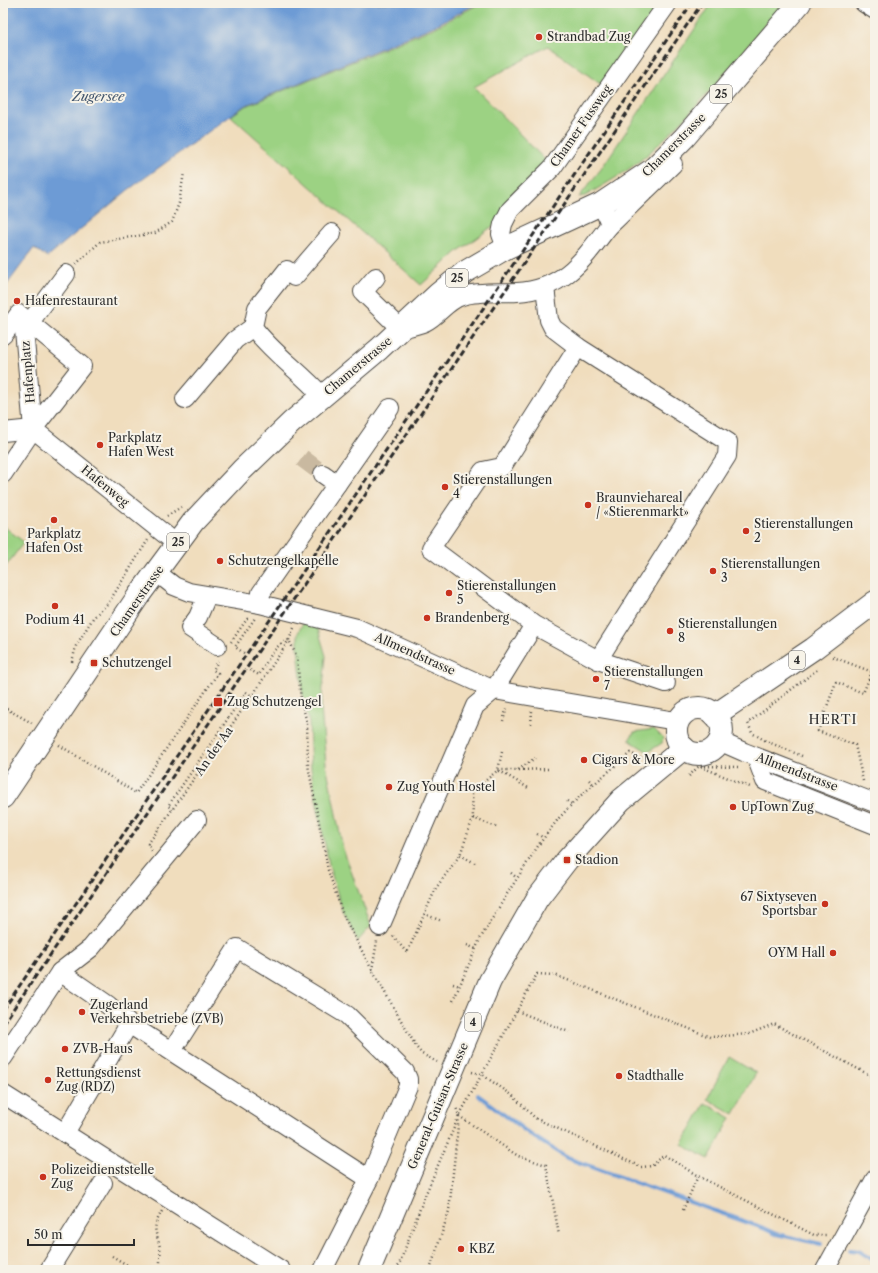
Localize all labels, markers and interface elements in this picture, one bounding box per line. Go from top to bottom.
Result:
place label: Strandbad Zug [547,29,631,44]
marker: Strandbad Zug [534,32,544,42]
street label: Chamer Fussweg [547,81,615,170]
road number: 25 [710,85,732,103]
water label: Zugersee [71,88,125,104]
street label: Chamerstrasse [639,109,709,180]
road number: 25 [446,269,468,287]
place label: Hafenrestaurant [25,293,118,308]
marker: Hafenrestaurant [12,296,22,306]
street label: Chamerstrasse [321,333,395,398]
street label: Hafenplatz [17,340,38,404]
place label: Parkplatz Hafen West [108,430,175,459]
marker: Parkplatz Hafen West [95,440,105,450]
street label: Hafenweg [78,462,133,510]
place label: Stierenstallungen 4 [453,472,553,501]
marker: Stierenstallungen 4 [440,482,450,492]
place label: Braunviehareal / «Stierenmarkt» [596,490,689,519]
marker: Braunviehareal / «Stierenmarkt» [583,500,593,510]
marker: Parkplatz Hafen Ost [49,515,59,525]
place label: Stierenstallungen 2 [754,516,854,545]
place label: Parkplatz Hafen Ost [25,526,83,555]
marker: Stierenstallungen 2 [741,526,751,536]
road number: 25 [167,533,189,551]
place label: Schutzengelkapelle [228,553,339,568]
marker: Schutzengelkapelle [215,556,225,566]
place label: Stierenstallungen 3 [721,556,821,585]
street label: Chamerstrasse [106,562,167,639]
marker: Stierenstallungen 3 [708,566,718,576]
place label: Stierenstallungen 5 [457,578,557,607]
marker: Stierenstallungen 5 [444,588,454,598]
marker: Podium 41 [50,601,60,611]
place label: Brandenberg [435,610,510,625]
place label: Podium 41 [25,612,85,627]
marker: Brandenberg [422,613,432,623]
place label: Stierenstallungen 8 [678,616,778,645]
marker: Stierenstallungen 8 [665,626,675,636]
street label: Allmendstrasse [372,629,458,678]
road number: 4 [789,651,805,669]
place label: Schutzengel [102,655,172,670]
marker: Schutzengel [89,658,99,668]
place label: Stierenstallungen 7 [604,664,704,693]
marker: Stierenstallungen 7 [591,674,601,684]
place label: Zug Schutzengel [227,694,322,709]
marker: Zug Schutzengel [212,696,224,708]
district label: HERTI [809,711,858,727]
street label: An der Aa [191,723,236,779]
street label: Allmendstrasse [753,749,841,794]
place label: Cigars & More [592,752,675,767]
marker: Cigars & More [579,755,589,765]
place label: Zug Youth Hostel [397,779,496,794]
marker: Zug Youth Hostel [384,782,394,792]
place label: UpTown Zug [741,799,814,814]
marker: UpTown Zug [728,802,738,812]
place label: Stadion [575,852,619,867]
marker: Stadion [562,855,572,865]
place label: 67 Sixtyseven Sportsbar [740,889,817,918]
marker: 67 Sixtyseven Sportsbar [820,899,830,909]
place label: OYM Hall [768,945,825,960]
marker: OYM Hall [828,948,838,958]
place label: Zugerland Verkehrsbetriebe (ZVB) [89,997,224,1026]
marker: Zugerland Verkehrsbetriebe (ZVB) [77,1007,87,1017]
road number: 4 [465,1013,481,1031]
street label: General-Guisan-Strasse [404,1040,471,1171]
place label: ZVB-Haus [73,1041,133,1056]
marker: ZVB-Haus [60,1044,70,1054]
place label: Rettungsdienst Zug (RDZ) [56,1065,142,1094]
place label: Stadthalle [627,1068,684,1083]
marker: Stadthalle [614,1071,624,1081]
marker: Rettungsdienst Zug (RDZ) [43,1075,53,1085]
place label: Polizeidienststelle Zug [51,1162,155,1191]
marker: Polizeidienststelle Zug [38,1172,48,1182]
scale bar [28,1221,134,1247]
text: 50 m [34,1227,63,1242]
place label: KBZ [469,1241,495,1256]
marker: KBZ [456,1244,466,1254]

